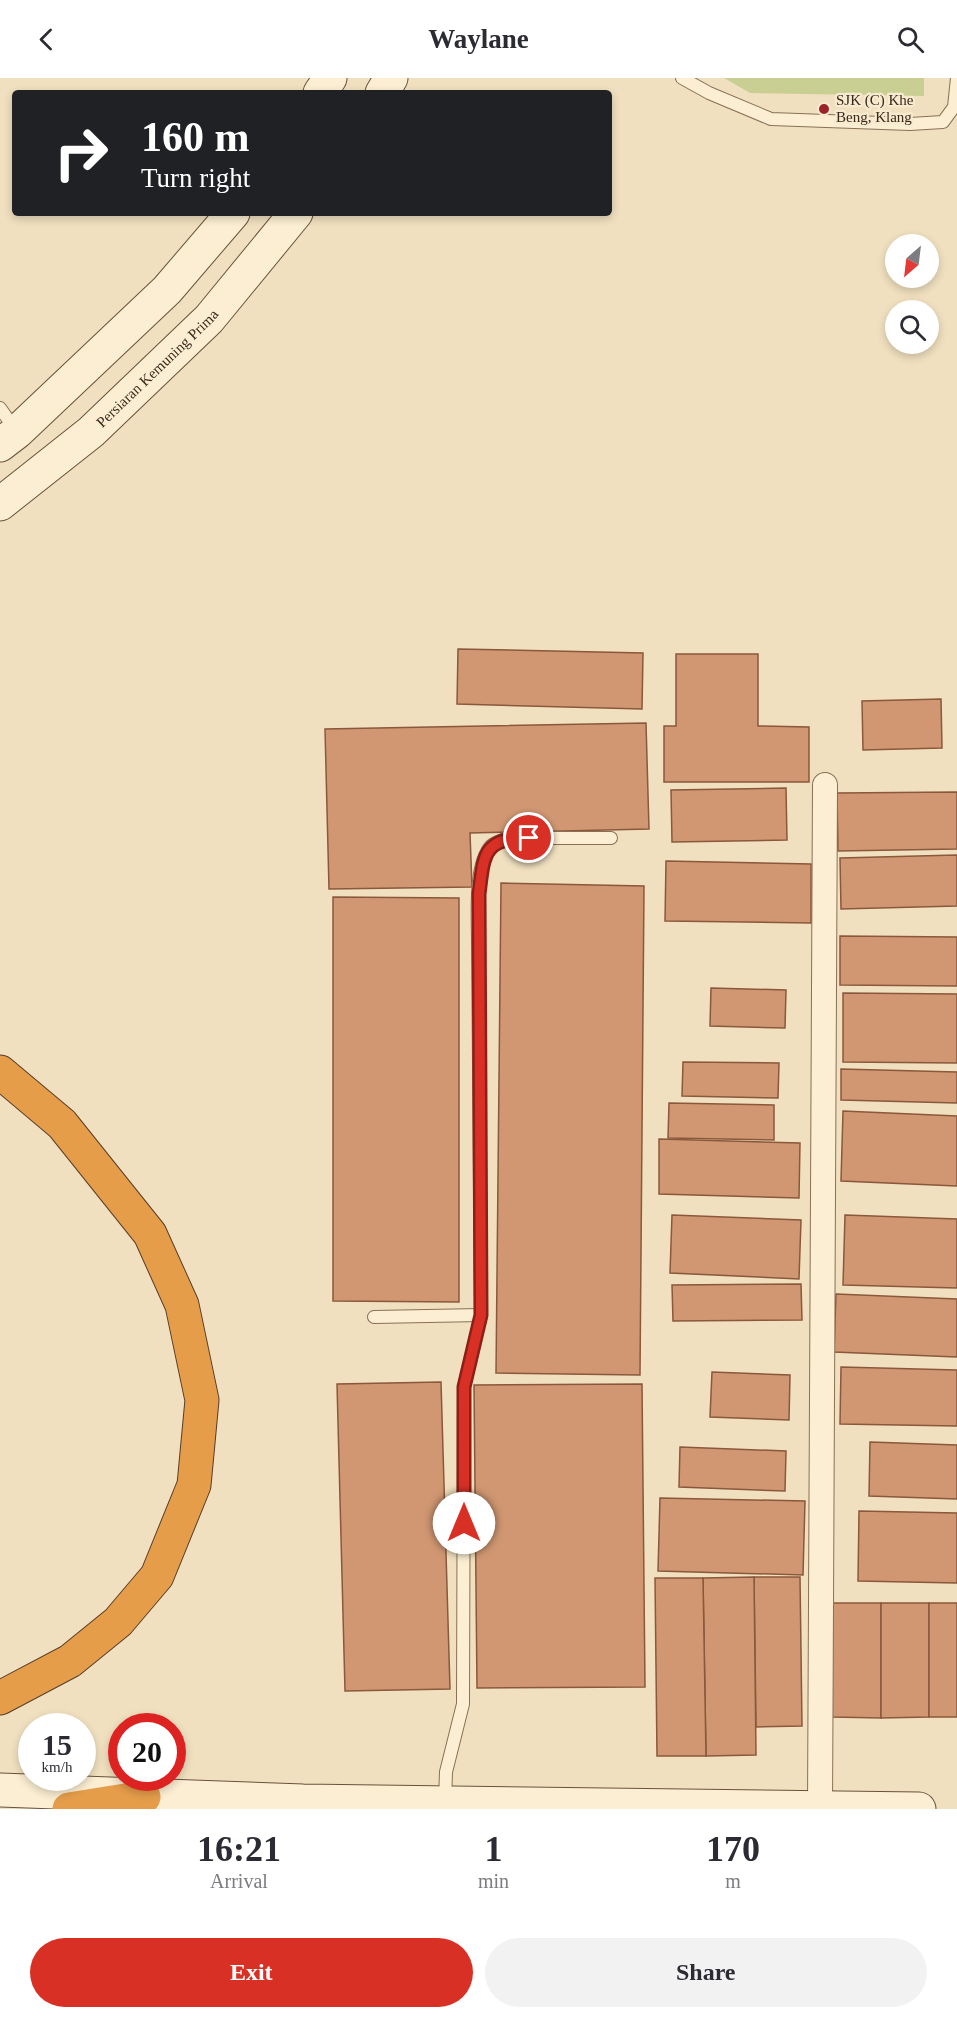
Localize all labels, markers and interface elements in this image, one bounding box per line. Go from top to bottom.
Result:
icon: back [30,23,63,56]
icon: search [894,23,927,56]
text: Waylane [428,24,529,54]
place label: SJK (C) Khe Beng, Klang [836,92,914,125]
marker: SJK (C) Khe Beng, Klang [817,102,831,116]
icon: right [42,114,120,192]
text: 160 m [141,114,250,160]
text: Turn right [141,163,250,193]
north arrow [885,234,939,288]
map controls [885,234,939,354]
button: search [885,300,939,354]
street label: Persiaran Kemuning Prima [93,306,222,430]
pin [503,812,554,863]
icon: arrive [512,821,545,854]
position arrow [432,1491,496,1555]
speed limit sign: 20 [108,1713,186,1791]
text: 15 [42,1728,72,1761]
text: km/h [42,1759,72,1775]
text: 16:21 [197,1829,281,1869]
text: 1 [485,1829,503,1869]
text: 170 [706,1829,760,1869]
text: Arrival [210,1870,268,1892]
text: min [478,1870,509,1892]
text: m [725,1870,741,1892]
button: Exit [30,1938,473,2007]
button: Share [485,1938,927,2007]

